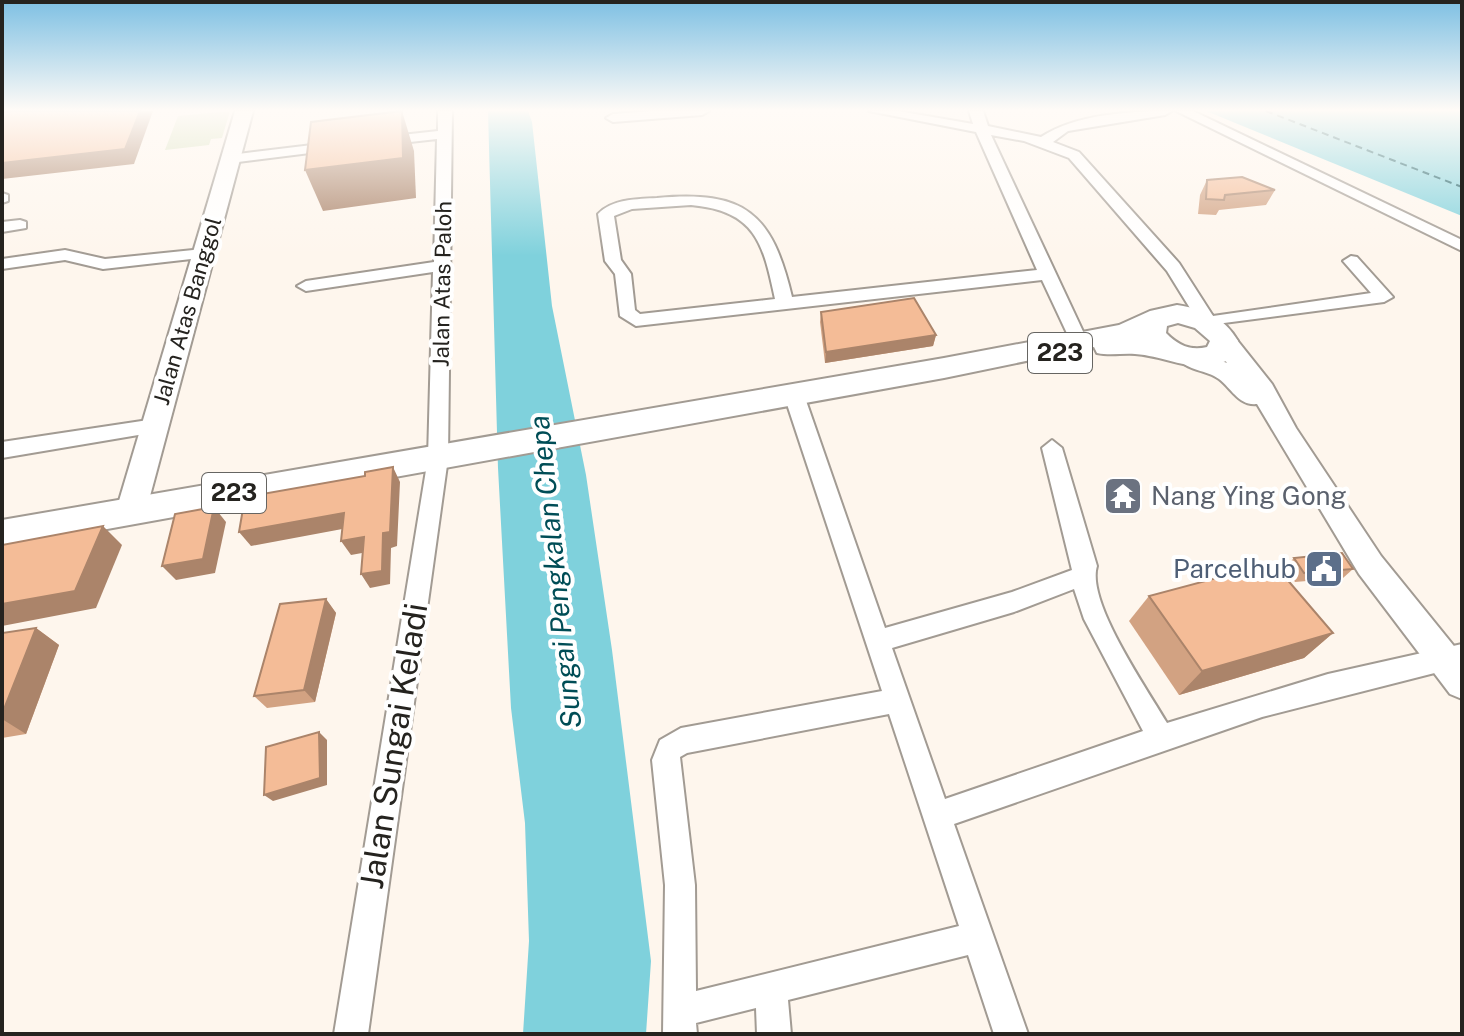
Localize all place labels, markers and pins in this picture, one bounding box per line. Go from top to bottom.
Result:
temple icon: Nang Ying Gong [1102,475,1144,517]
place label: Nang Ying Gong [1151,480,1347,511]
public building icon: Parcelhub [1303,548,1345,590]
place label: Parcelhub [1173,553,1296,584]

